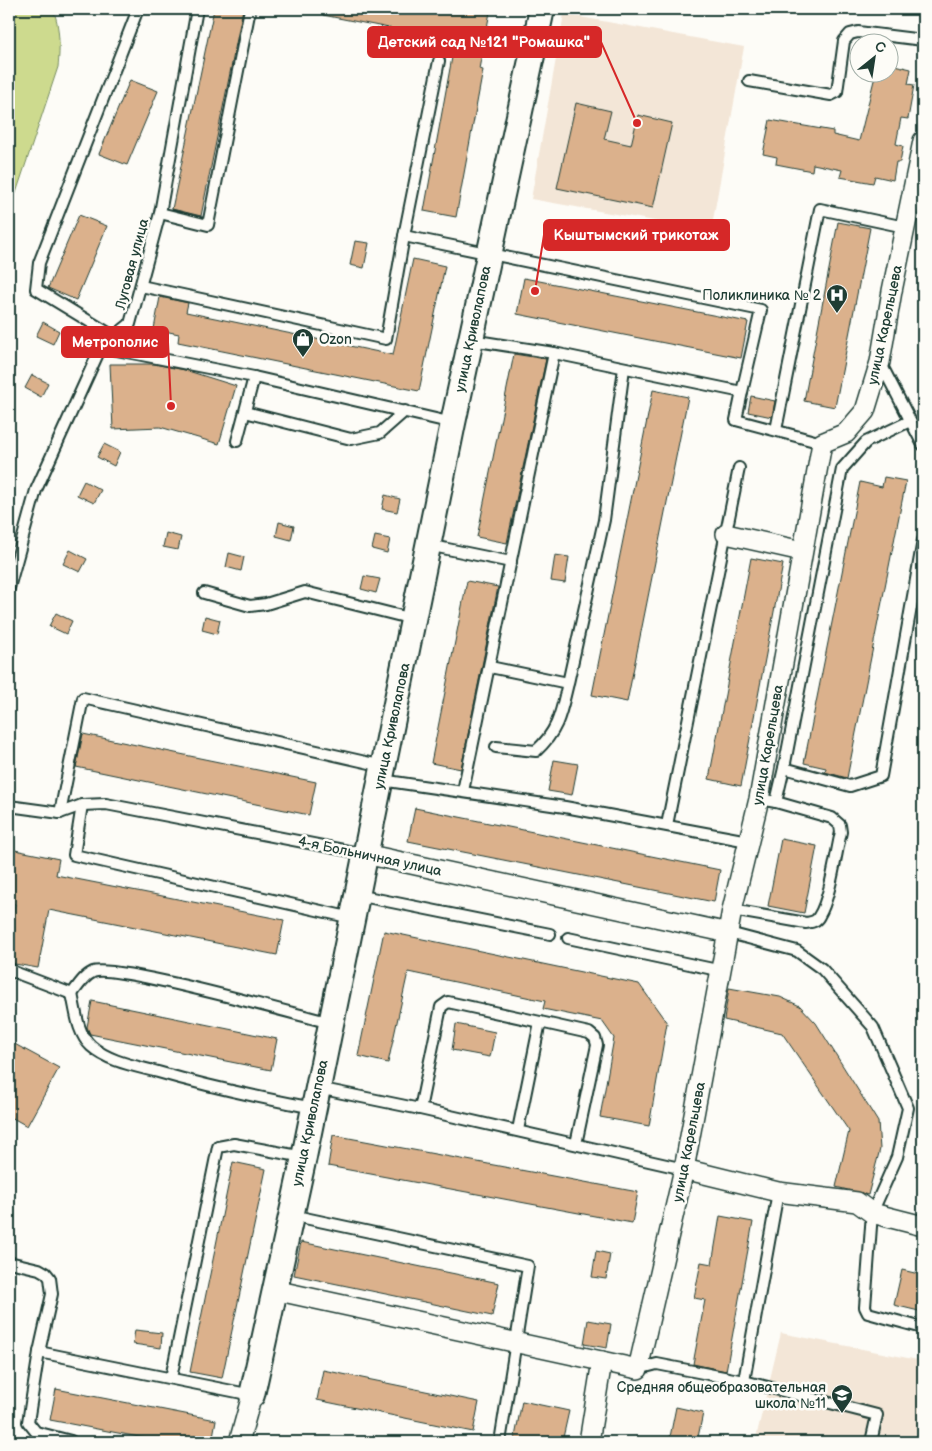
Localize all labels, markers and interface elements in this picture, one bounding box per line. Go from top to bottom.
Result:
callout: Детский сад №121 "Ромашка" [368,27,601,57]
north arrow [850,32,900,82]
text: Детский сад №121 "Ромашка" [378,33,590,52]
text: С [872,37,889,57]
street label: Луговая улица [111,216,153,312]
callout: Кыштымский трикотаж [544,220,729,250]
text: Кыштымский трикотаж [554,226,719,245]
street label: улица Криволапова [451,263,495,394]
street label: улица Карельцева [864,263,906,386]
hospital icon: Поликлиника № 2 [825,283,849,314]
place label: Поликлиника № 2 [702,287,822,304]
callout: Метрополис [62,327,168,357]
shop icon: Ozon [291,327,315,358]
place label: Ozon [319,331,352,348]
text: Метрополис [72,333,159,352]
street label: улица Криволапова [370,660,414,791]
street label: улица Карельцева [749,683,787,807]
street label: 4-я Больничная улица [297,832,444,880]
street label: улица Криволапова [288,1057,332,1188]
street label: улица Карельцева [669,1080,709,1204]
place label: Средняя общеобразовательная школа №11 [617,1379,826,1412]
school or university icon: Средняя общеобразовательная школа №11 [830,1383,854,1414]

